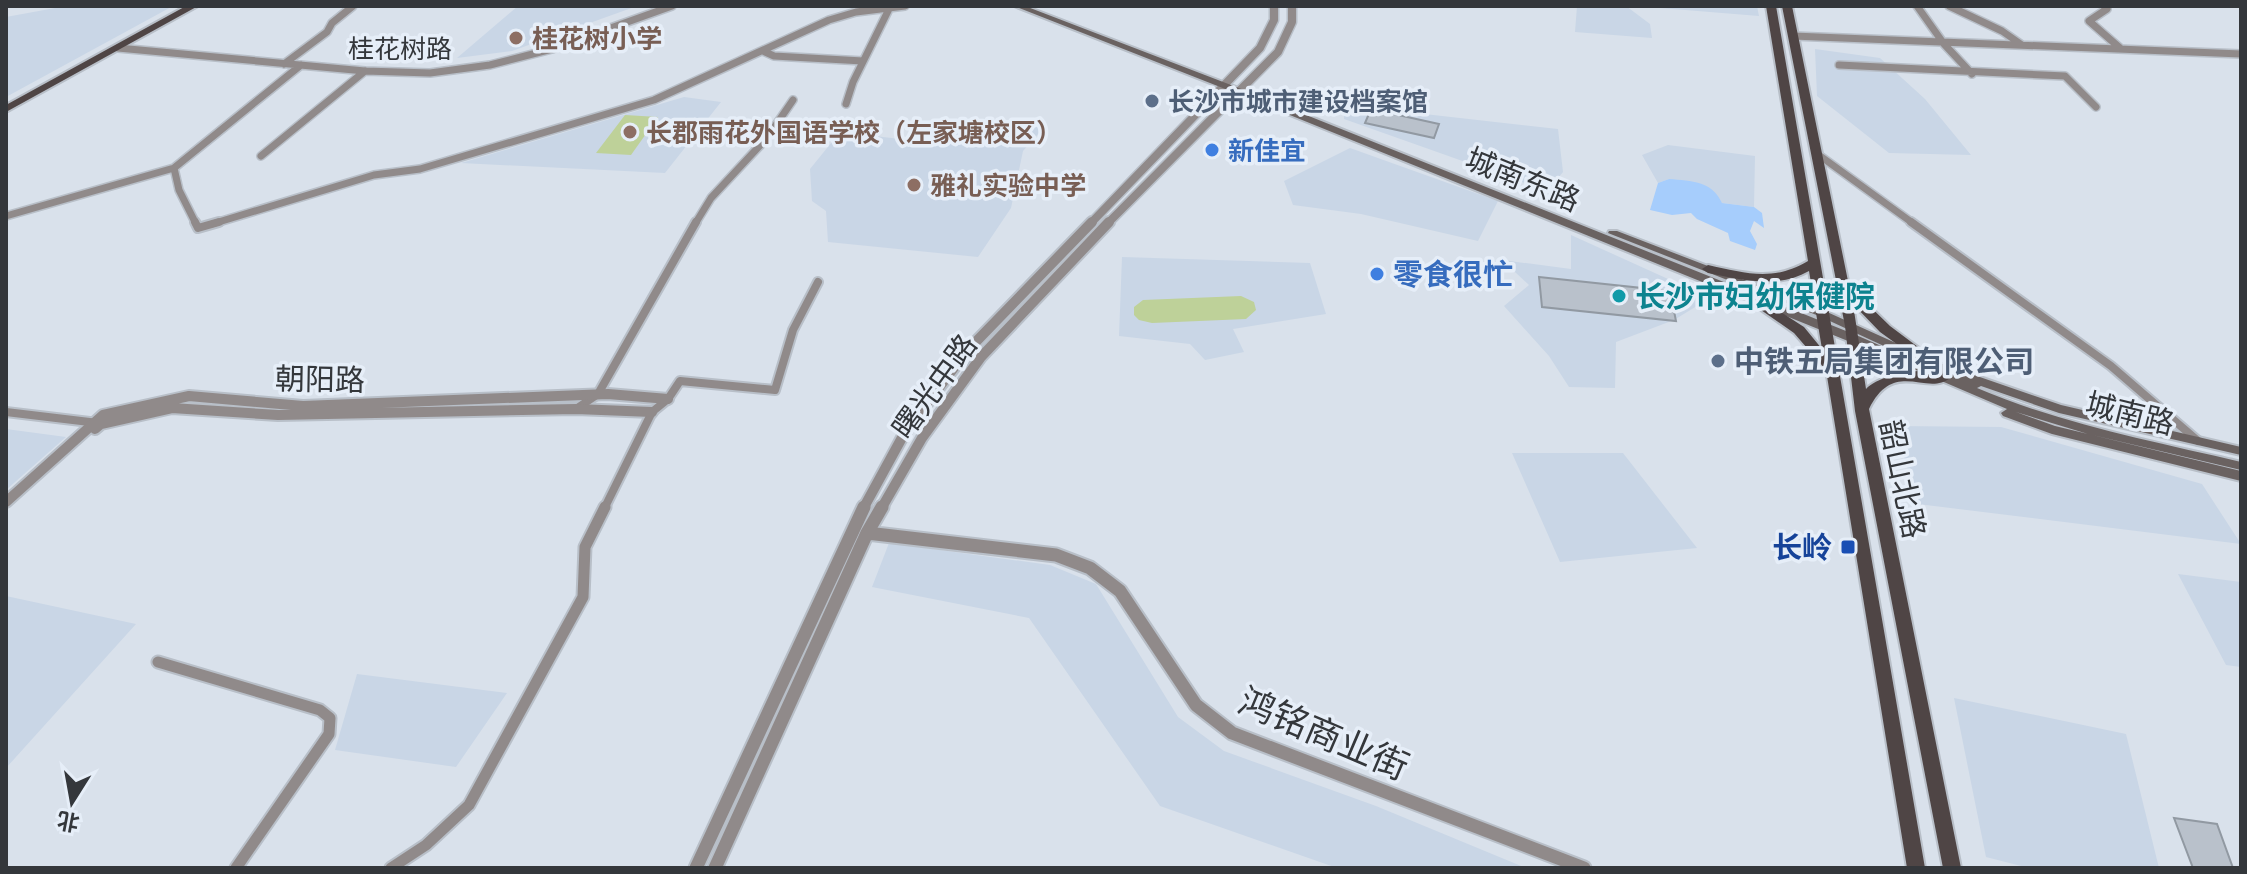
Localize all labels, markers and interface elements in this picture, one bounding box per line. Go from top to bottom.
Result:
place label: 桂花树小学 [532,19,662,58]
street label: 桂花树路 [348,29,452,68]
marker: 桂花树小学 [507,29,525,47]
place label: 长沙市城市建设档案馆 [1168,82,1428,121]
marker: 长沙市城市建设档案馆 [1143,92,1161,110]
place label: 长郡雨花外国语学校（左家塘校区） [646,113,1062,152]
marker: 长郡雨花外国语学校（左家塘校区） [621,123,639,141]
place label: 新佳宜 [1228,131,1306,170]
street label: 城南东路 [1459,135,1587,223]
marker: 新佳宜 [1203,141,1221,159]
place label: 雅礼实验中学 [930,166,1086,205]
marker: 雅礼实验中学 [905,176,923,194]
place label: 零食很忙 [1393,251,1513,297]
marker: 零食很忙 [1368,265,1386,283]
place label: 长沙市妇幼保健院 [1635,273,1875,319]
marker: 长沙市妇幼保健院 [1610,287,1628,305]
street label: 曙光中路 [880,324,988,448]
place label: 中铁五局集团有限公司 [1734,338,2034,384]
marker: 中铁五局集团有限公司 [1709,352,1727,370]
street label: 朝阳路 [275,355,365,403]
street label: 城南路 [2081,380,2179,446]
street label: 韶山北路 [1868,416,1938,542]
place label: 长岭 [1772,524,1832,570]
marker: 长岭 [1839,538,1857,556]
street label: 鸿铭商业街 [1230,673,1418,793]
north arrow [32,762,112,842]
text: 北 [54,803,82,840]

